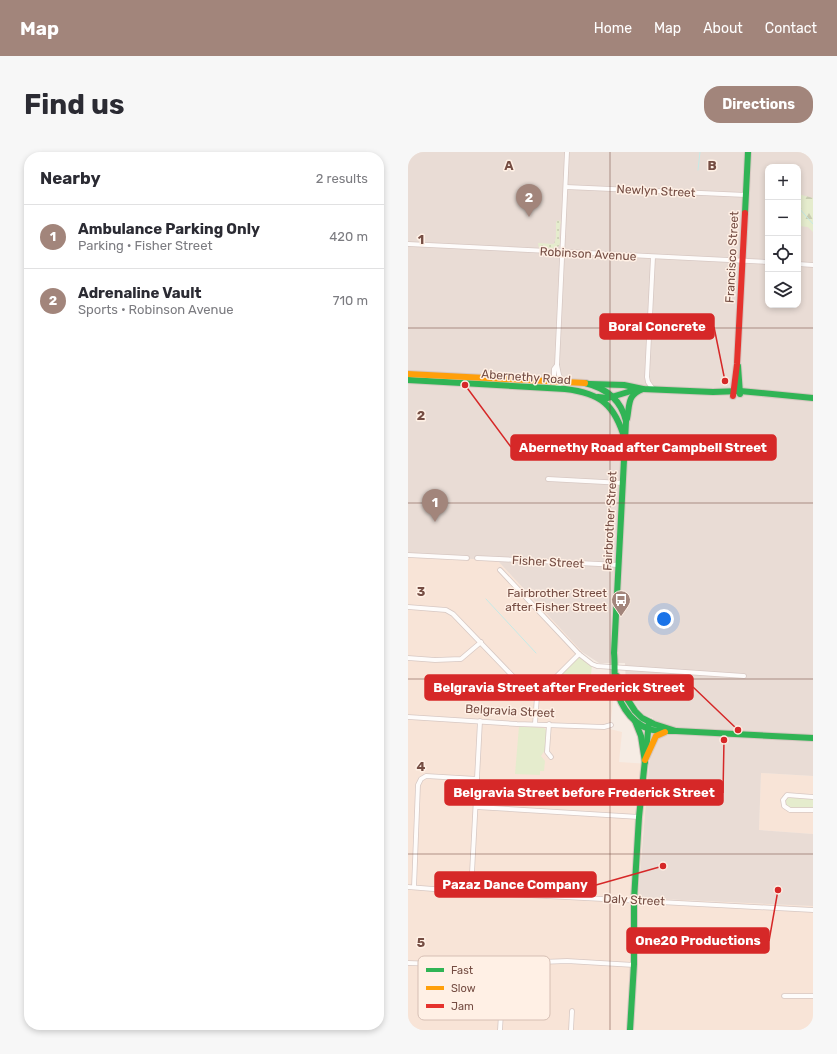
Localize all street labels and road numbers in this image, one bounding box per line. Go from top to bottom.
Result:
street label: Newlyn Street [616,182,696,200]
street label: Francisco Street [723,210,741,303]
street label: Robinson Avenue [539,244,637,264]
street label: Abernethy Road [481,367,571,387]
street label: Fairbrother Street [600,470,620,571]
street label: Fisher Street [512,553,585,571]
street label: Belgravia Street [465,702,555,720]
street label: Daly Street [603,891,666,909]

